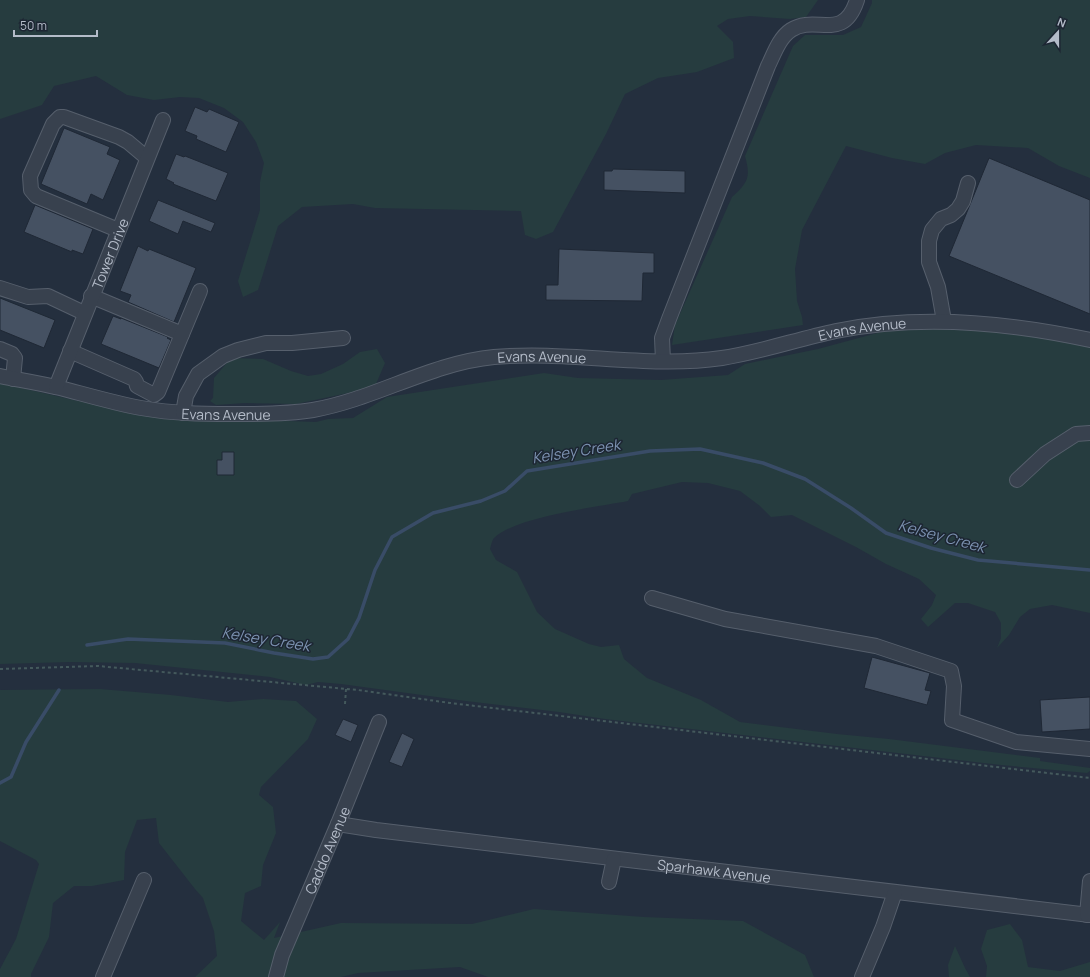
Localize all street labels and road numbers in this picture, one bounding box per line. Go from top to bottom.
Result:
street label: Tower Drive [87,215,132,291]
street label: Evans Avenue [816,313,907,344]
street label: Evans Avenue [497,346,587,367]
street label: Evans Avenue [181,403,271,424]
street label: Caddo Avenue [300,803,354,897]
street label: Sparhawk Avenue [656,854,772,886]

